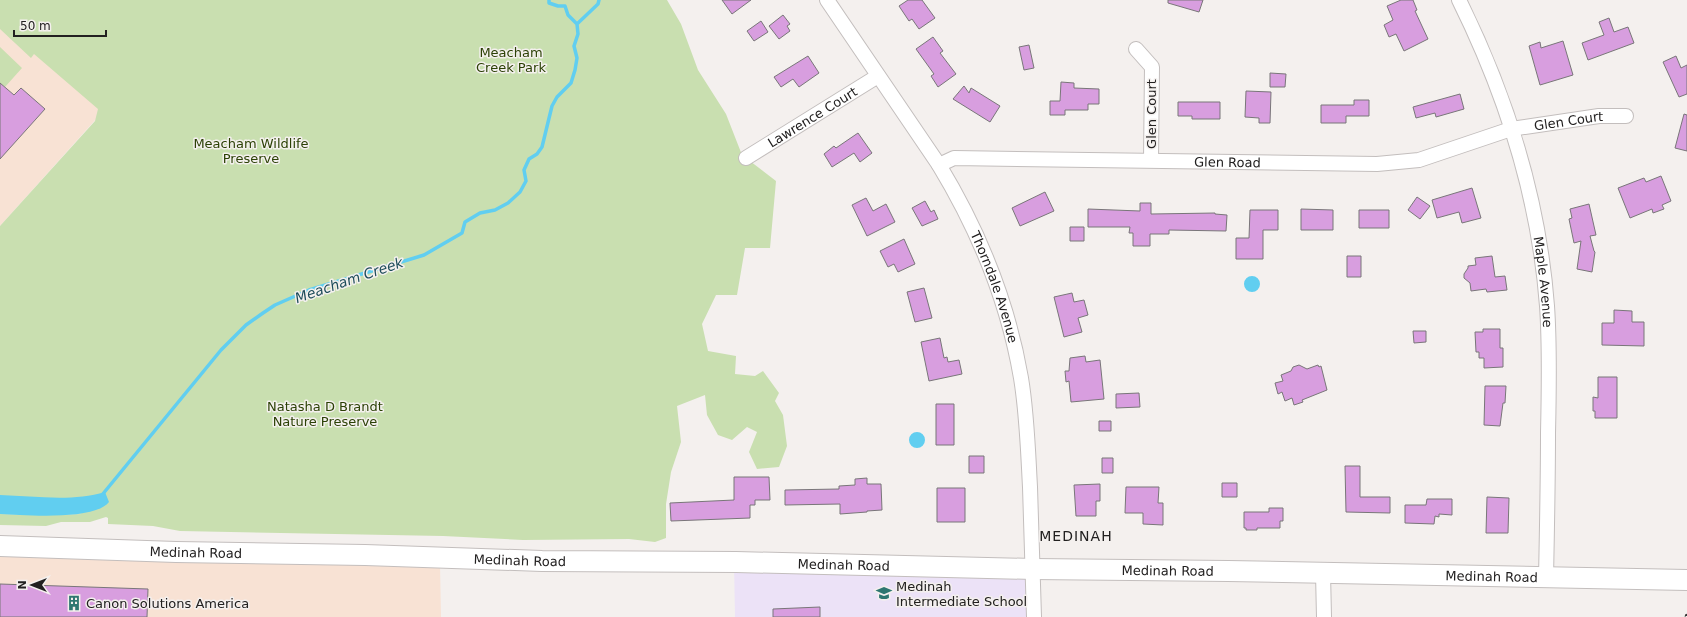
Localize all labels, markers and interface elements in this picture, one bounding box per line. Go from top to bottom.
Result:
scale bar [14,12,106,38]
text: 50 m [20,19,51,33]
park label: Meacham Creek Park [476,45,546,75]
street label: Glen Court [1144,79,1159,149]
street label: Lawrence Court [765,84,860,151]
street label: Glen Court [1533,109,1603,134]
park label: Meacham Wildlife Preserve [193,136,309,166]
street label: Glen Road [1194,154,1261,170]
street label: Thorndale Avenue [967,228,1021,345]
street label: Maple Avenue [1530,235,1555,328]
water label: Meacham Creek [293,254,406,306]
park label: Natasha D Brandt Nature Preserve [267,399,383,429]
district label: MEDINAH [1039,528,1113,544]
street label: Medinah Road [149,544,242,561]
street label: Medinah Road [473,552,566,569]
street label: Medinah Road [797,556,890,574]
street label: Medinah Road [1121,563,1214,579]
north arrow [12,565,52,605]
street label: Medinah Road [1445,568,1538,585]
place label: Medinah Intermediate School [896,579,1027,609]
text: N [16,580,29,590]
school or university icon: Medinah Intermediate School [875,584,893,602]
building icon: Canon Solutions America [65,594,83,612]
place label: Canon Solutions America [86,596,249,611]

